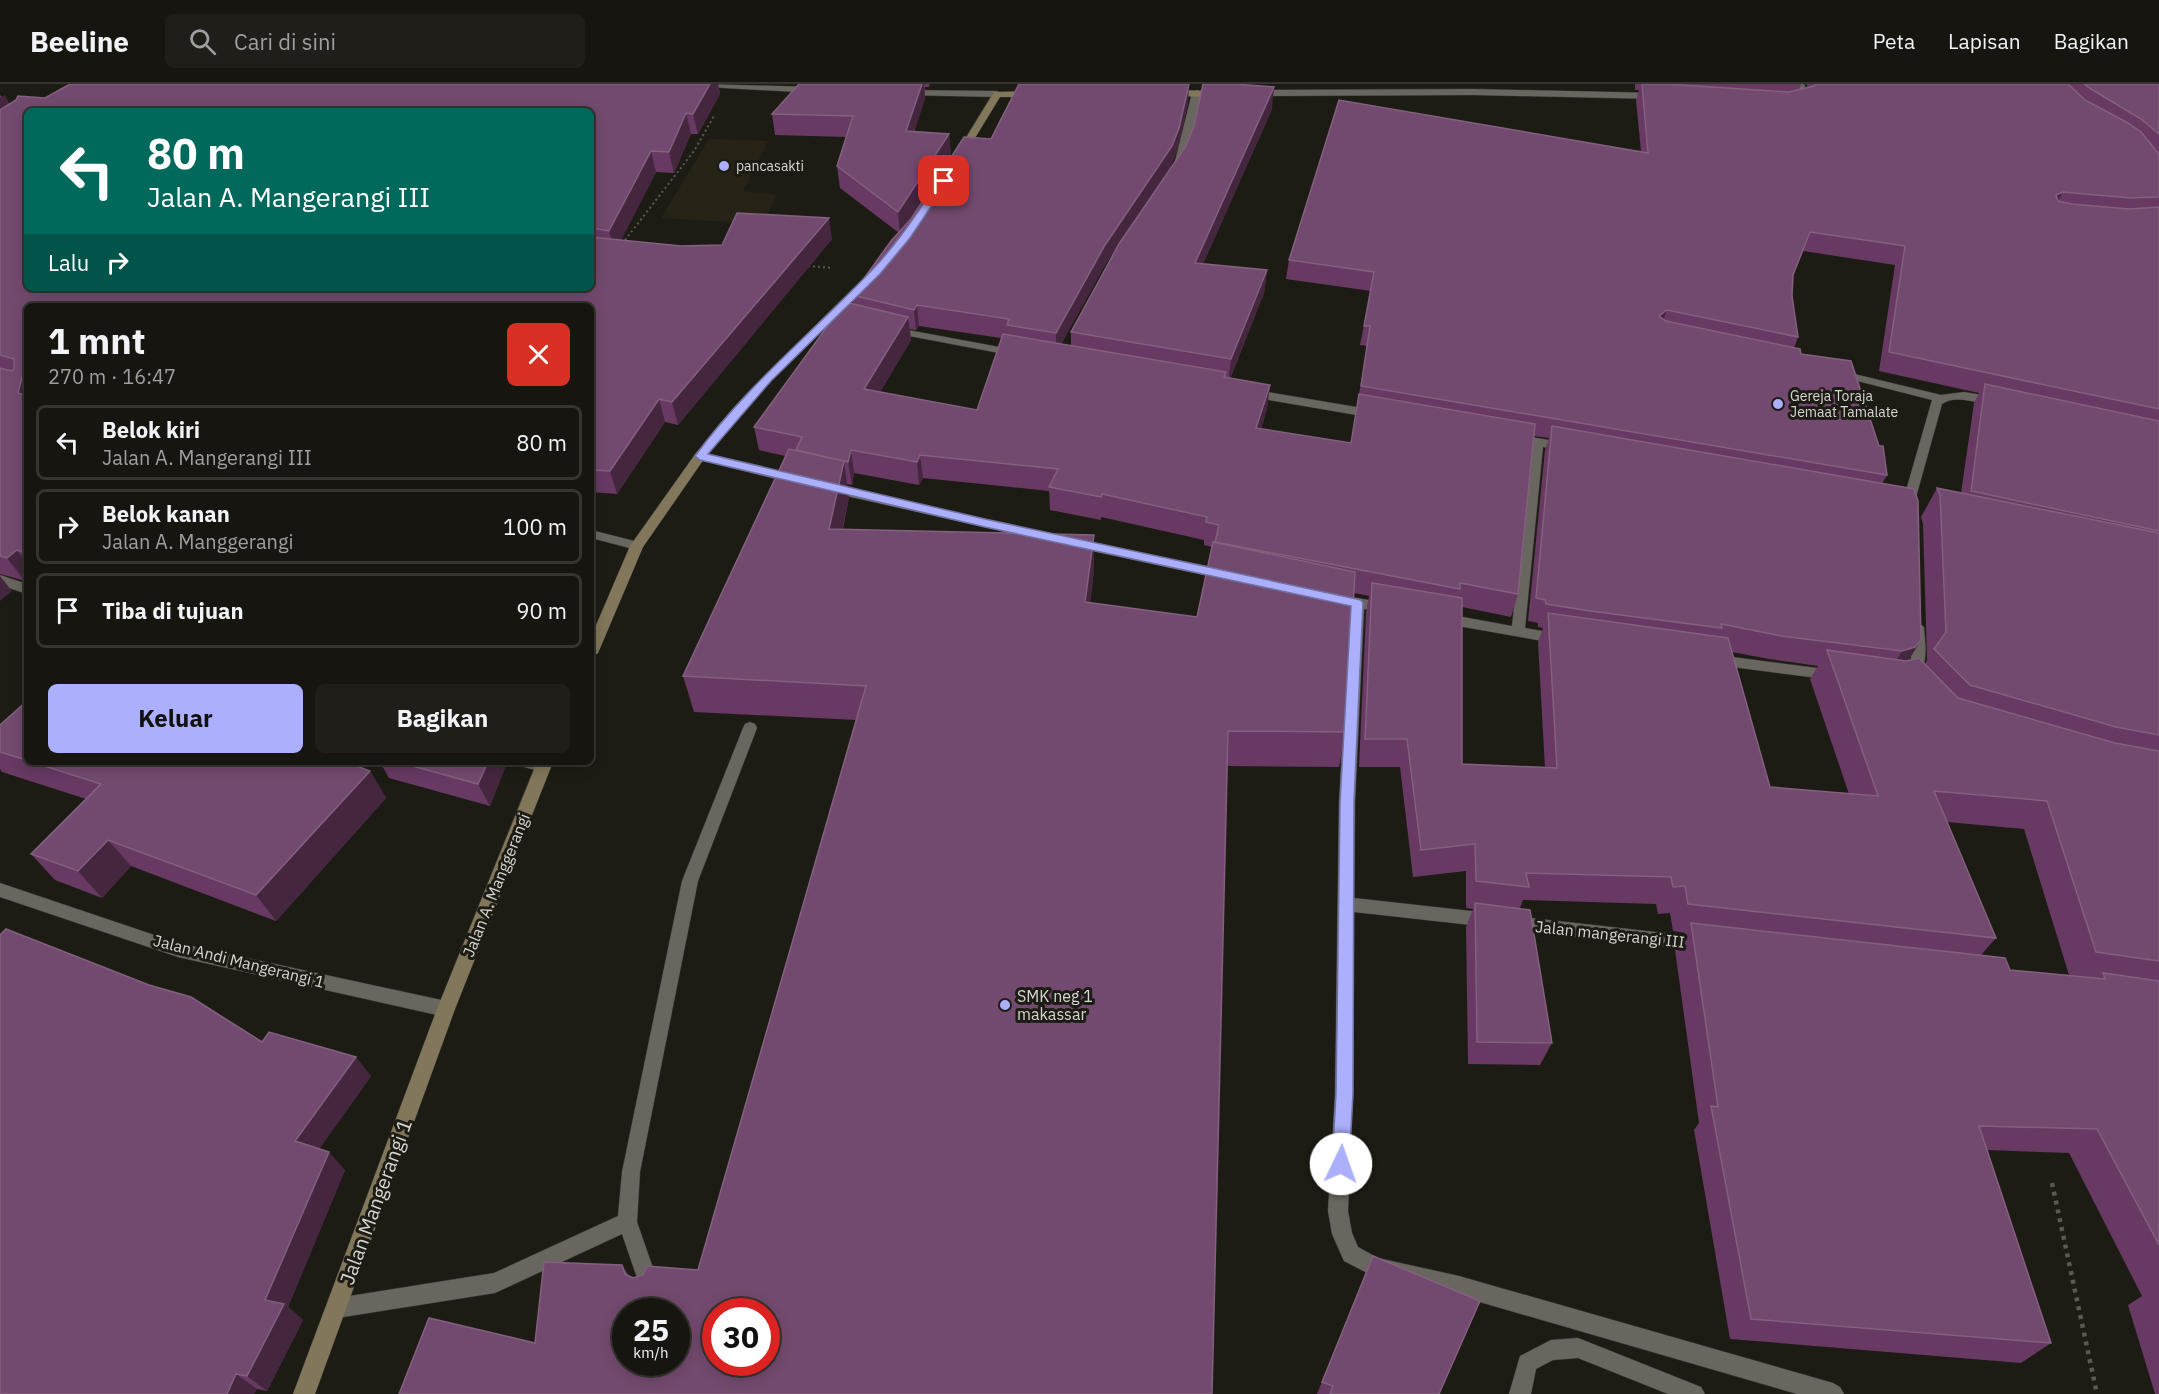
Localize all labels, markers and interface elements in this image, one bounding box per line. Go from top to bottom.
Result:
search box [165,14,585,68]
text: Beeline [30,23,129,60]
icon: search [186,25,219,58]
text: Cari di sini [234,27,336,56]
text: Peta [1873,27,1915,55]
text: Lapisan [1948,27,2021,55]
text: Bagikan [2054,27,2129,55]
text: 80 m [147,126,245,181]
icon: left [48,132,126,210]
pin [918,155,969,206]
place label: pancasakti [736,157,804,175]
marker: pancasakti [717,159,731,173]
icon: arrive [927,164,960,197]
text: Jalan A. Mangerangi III [147,179,430,214]
icon: right [101,246,134,279]
text: Lalu [48,248,89,277]
text: 1 mnt [48,317,146,364]
button: close [507,323,570,386]
text: 270 m · 16:47 [48,363,176,390]
place label: Gereja Toraja Jemaat Tamalate [1790,387,1899,421]
marker: Gereja Toraja Jemaat Tamalate [1771,397,1785,411]
text: Belok kiri [102,415,200,444]
icon: left [51,426,84,459]
text: 80 m [516,428,567,457]
text: Jalan A. Mangerangi III [102,444,312,471]
text: Belok kanan [102,499,230,528]
icon: right [51,510,84,543]
text: 100 m [503,512,567,541]
text: Jalan A. Manggerangi [102,528,294,555]
icon: arrive [51,594,84,627]
text: Tiba di tujuan [102,596,244,625]
text: 90 m [516,596,567,625]
button: Keluar [48,684,303,753]
button: Bagikan [315,684,570,753]
street label: Jalan A. Manggerangi [458,810,534,960]
street label: Jalan mangerangi III [1534,916,1686,952]
street label: Jalan Andi Mangerangi 1 [151,930,327,992]
place label: SMK neg 1 makassar [1017,986,1093,1024]
marker: SMK neg 1 makassar [998,998,1012,1012]
street label: Jalan Mangerangi 1 [333,1115,418,1288]
position arrow [1309,1132,1373,1196]
speed limit sign: 30 [702,1298,780,1376]
text: 25 [633,1310,669,1349]
text: km/h [633,1343,669,1362]

